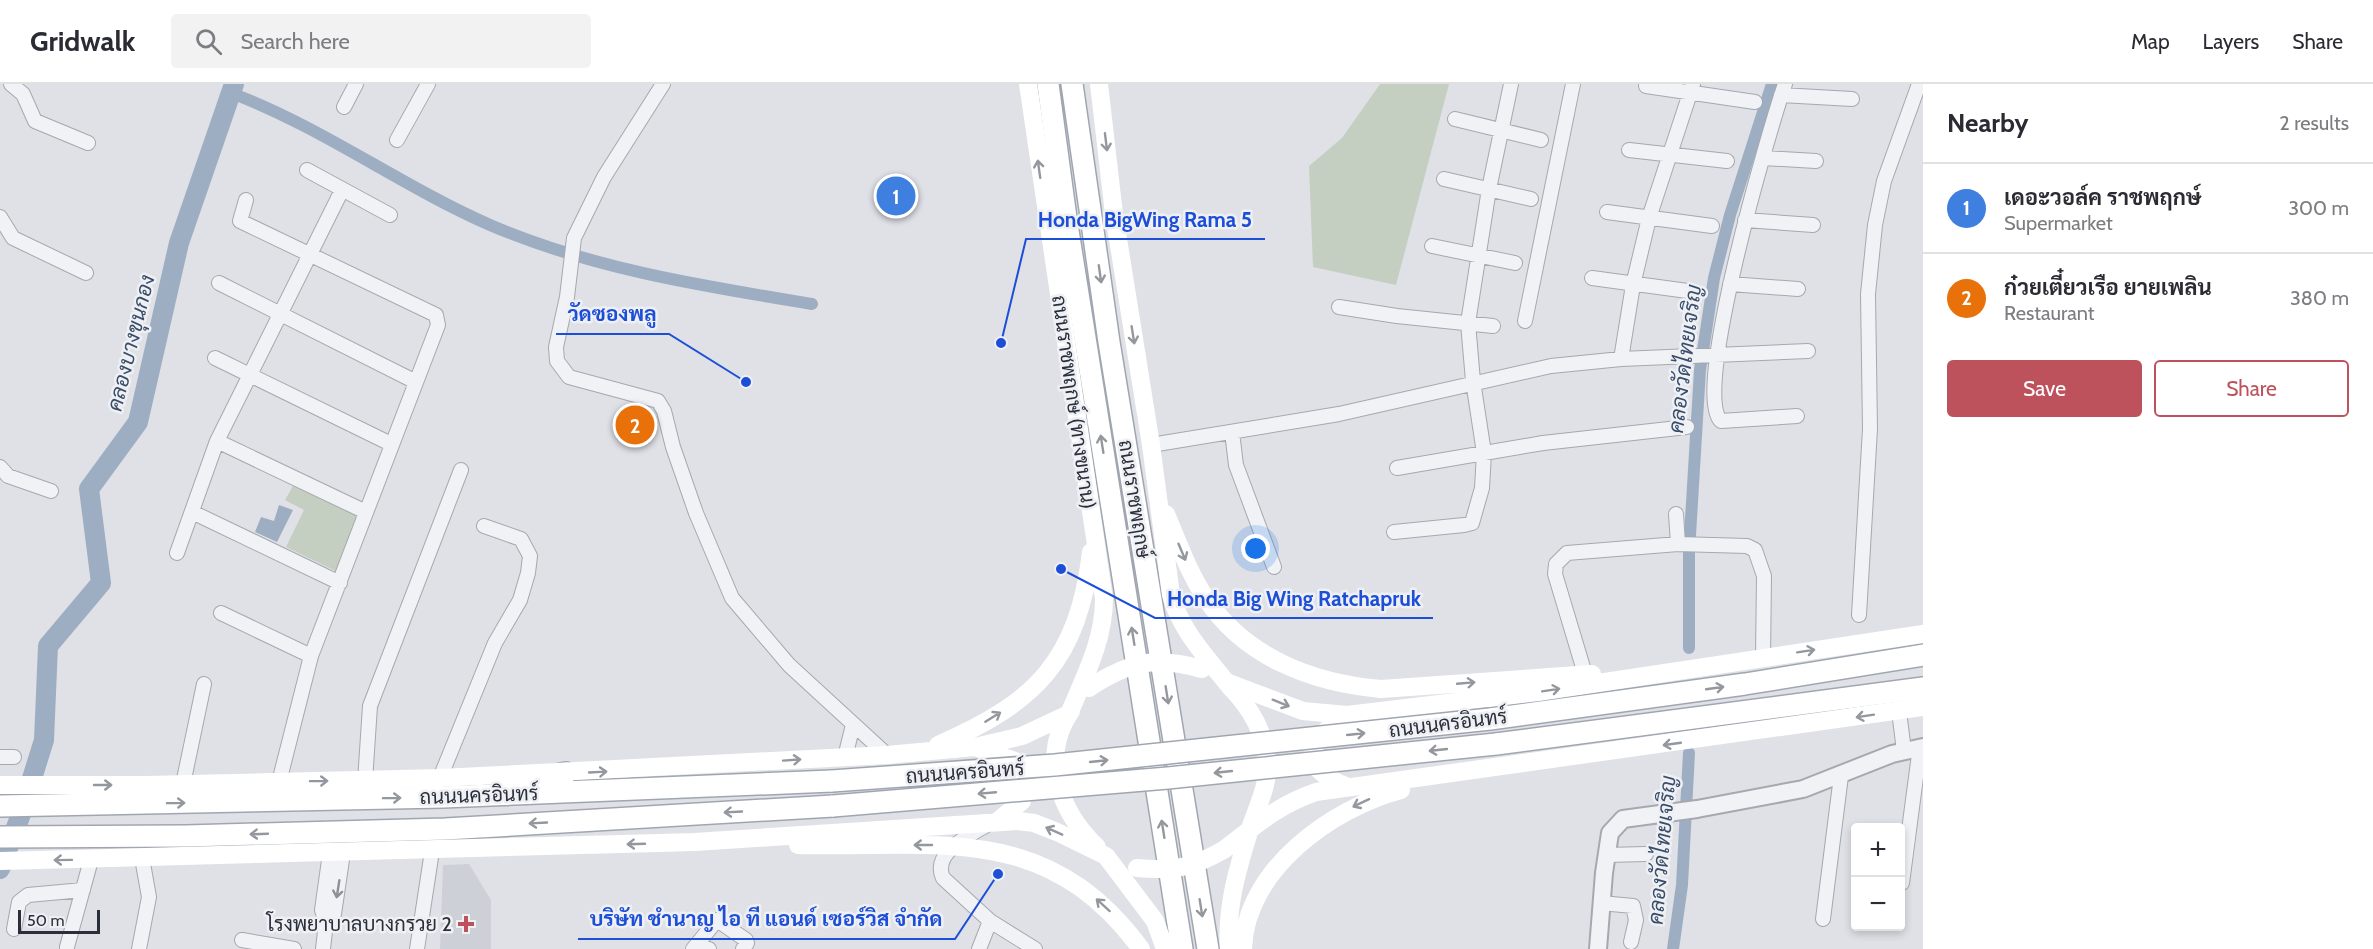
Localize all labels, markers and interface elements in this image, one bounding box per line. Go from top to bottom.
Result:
search box [171,14,591,68]
text: Gridwalk [30,24,135,58]
icon: search [192,25,225,58]
text: Search here [240,28,350,55]
text: Map [2131,29,2170,54]
text: Layers [2203,29,2259,54]
text: Share [2292,29,2343,54]
text: Nearby [1947,107,2028,139]
text: 2 results [2279,111,2349,135]
one-way arrow [1101,132,1112,151]
one-way arrow [1034,159,1045,179]
pin: 1 [876,174,916,218]
text: เดอะวอล์ค ราชพฤกษ์ [2004,184,2202,211]
text: 1 [1963,196,1970,220]
text: 300 m [2288,196,2349,220]
callout: Honda BigWing Rama 5 [1026,200,1265,239]
text: Honda BigWing Rama 5 [1038,207,1252,232]
text: Supermarket [2004,211,2113,235]
one-way arrow [1094,263,1105,283]
water label: คลองบางขุนกอง [101,272,161,414]
text: ก๋วยเตี๋ยวเรือ ยายเพลิน [2004,274,2212,301]
water label: คลองวัดไทยเจริญ [1663,283,1706,435]
text: 2 [1961,286,1972,310]
text: 380 m [2290,286,2349,310]
street label: ถนนราชพฤกษ์ (ทางขนาน) [1047,293,1103,510]
callout: วัดซองพลู [556,295,669,334]
text: วัดซองพลู [568,301,657,328]
text: Restaurant [2004,301,2095,325]
one-way arrow [1128,325,1139,344]
button: Save [1947,360,2142,417]
button: Share [2154,360,2349,417]
pin: 2 [616,402,654,448]
one-way arrow [1096,434,1107,454]
street label: ถนนราชพฤกษ์ [1114,438,1158,560]
your location [1241,534,1270,563]
one-way arrow [1177,543,1188,561]
callout: Honda Big Wing Ratchapruk [1155,579,1433,618]
text: Honda Big Wing Ratchapruk [1167,586,1422,611]
one-way arrow [1127,627,1138,647]
one-way arrow [1796,646,1816,657]
one-way arrow [1456,677,1476,688]
one-way arrow [1704,683,1724,694]
one-way arrow [1161,684,1172,704]
one-way arrow [1541,684,1561,695]
one-way arrow [1271,698,1289,709]
street label: ถนนนครอินทร์ [1387,702,1508,742]
one-way arrow [1856,710,1876,721]
one-way arrow [984,711,1001,723]
one-way arrow [1345,728,1365,739]
one-way arrow [1663,738,1683,749]
one-way arrow [1429,745,1449,756]
street label: ถนนนครอินทร์ [905,754,1025,788]
one-way arrow [782,755,802,766]
one-way arrow [1089,755,1109,766]
one-way arrow [587,766,607,777]
one-way arrow [1214,767,1234,778]
water label: คลองวัดไทยเจริญ [1643,774,1681,926]
one-way arrow [308,776,328,787]
one-way arrow [93,779,113,791]
street label: ถนนนครอินทร์ [419,779,539,809]
one-way arrow [978,788,998,799]
one-way arrow [382,793,402,804]
one-way arrow [166,798,186,809]
one-way arrow [1353,798,1371,810]
one-way arrow [723,806,743,817]
one-way arrow [528,818,548,829]
one-way arrow [1157,820,1168,839]
map controls [1851,823,1905,931]
button: + [1851,823,1905,877]
one-way arrow [1045,825,1063,836]
one-way arrow [250,828,270,840]
one-way arrow [627,839,647,850]
one-way arrow [914,839,934,851]
one-way arrow [54,855,74,866]
button: − [1851,877,1905,931]
one-way arrow [332,879,343,899]
one-way arrow [1196,897,1207,917]
one-way arrow [1096,898,1111,912]
callout: บริษัท ชำนาญ ไอ ที แอนด์ เซอร์วิส จำกัด [578,900,955,939]
text: บริษัท ชำนาญ ไอ ที แอนด์ เซอร์วิส จำกัด [590,905,942,932]
scale bar [18,907,100,934]
text: 50 m [27,911,64,930]
place label: โรงพยาบาลบางกรวย 2 [265,911,452,936]
marker: โรงพยาบาลบางกรวย 2 [457,915,475,933]

